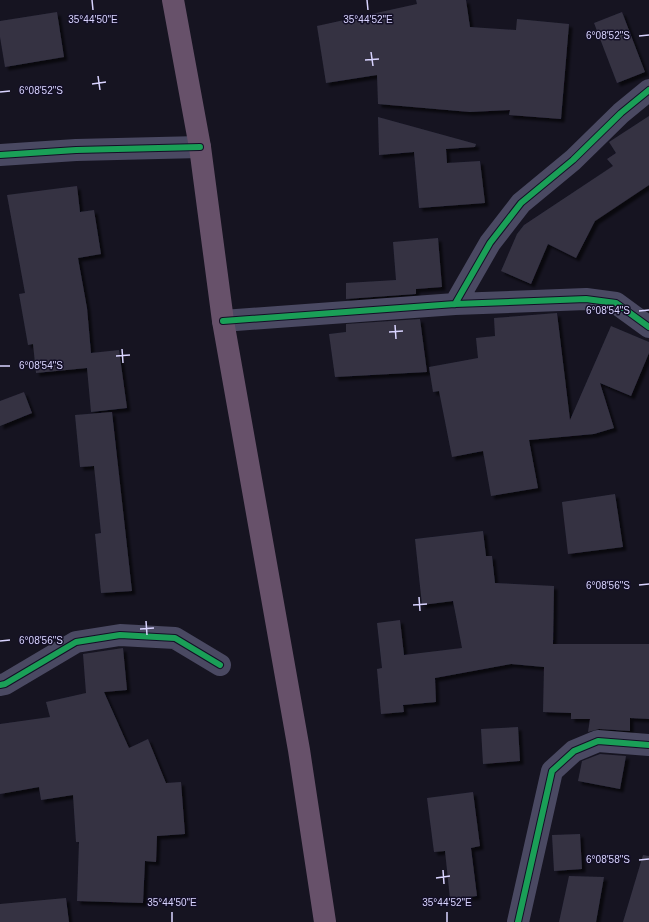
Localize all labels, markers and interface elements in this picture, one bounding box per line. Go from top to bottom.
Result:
text: 35°44'50"E [68,14,118,25]
text: 35°44'52"E [343,14,393,25]
text: 6°08'52"S [586,30,630,41]
text: 6°08'52"S [19,85,63,96]
text: 6°08'54"S [586,305,630,316]
text: 6°08'54"S [19,360,63,371]
text: 6°08'56"S [586,580,630,591]
text: 6°08'56"S [19,635,63,646]
text: 6°08'58"S [586,854,630,865]
text: 35°44'50"E [147,897,197,908]
text: 35°44'52"E [422,897,472,908]

